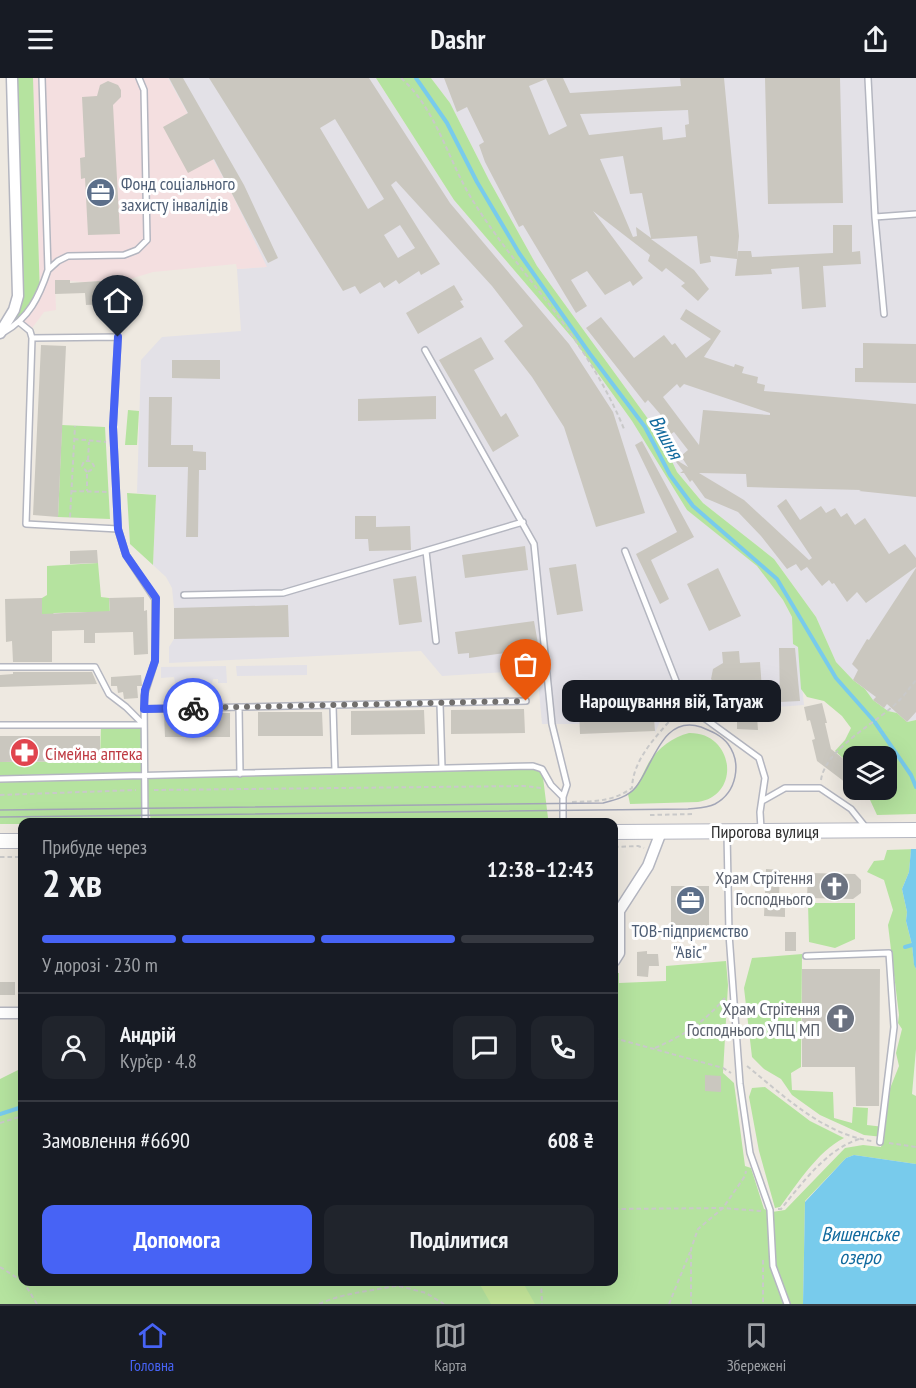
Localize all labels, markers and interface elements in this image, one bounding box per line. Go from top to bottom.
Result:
text: Dashr [430,22,486,56]
icon: menu [24,23,57,56]
icon: share [859,23,892,56]
place label: Фонд соціального захисту інвалідів [121,172,235,216]
office icon: Фонд соціального захисту інвалідів [84,177,116,209]
pin [92,275,143,337]
icon: home [101,284,134,317]
water label: Вишня [643,410,690,466]
pin [500,639,551,701]
icon: bag [509,648,542,681]
courier [163,678,223,738]
callout: Нарощування вій, Татуаж [562,680,781,722]
text: Нарощування вій, Татуаж [580,688,763,714]
icon: bike [177,692,210,725]
pharmacy icon: Сімейна аптека [8,737,40,769]
place label: Сімейна аптека [45,742,143,765]
map controls [843,746,897,800]
button: layers [843,746,897,800]
street label: Пирогова вулиця [711,820,819,843]
text: Прибуде через [42,834,147,860]
text: 12:38–12:43 [487,855,594,883]
text: 2 хв [42,857,102,908]
place label: Храм Стрітення Господнього [715,866,813,910]
church icon: Храм Стрітення Господнього [818,871,850,903]
office icon: ТОВ-підприємство "Авіс" [674,885,706,917]
place label: ТОВ-підприємство "Авіс" [631,919,749,963]
text: У дорозі · 230 m [42,952,158,978]
place label: Храм Стрітення Господнього УПЦ МП [687,997,820,1041]
church icon: Храм Стрітення Господнього УПЦ МП [825,1002,857,1034]
button: person [42,1016,105,1079]
button: chat [453,1016,516,1079]
button: phone [531,1016,594,1079]
text: Андрій [120,1020,176,1048]
text: Кур’єр · 4.8 [120,1048,197,1074]
text: Замовлення #6690 [42,1126,190,1154]
text: 608 ₴ [547,1126,594,1154]
button: Допомога [42,1205,312,1274]
button: Поділитися [324,1205,594,1274]
water label: Вишенське озеро [821,1221,900,1270]
tab: Головна [130,1319,174,1375]
tab: Карта [434,1319,467,1375]
tab: Збережені [727,1319,786,1375]

